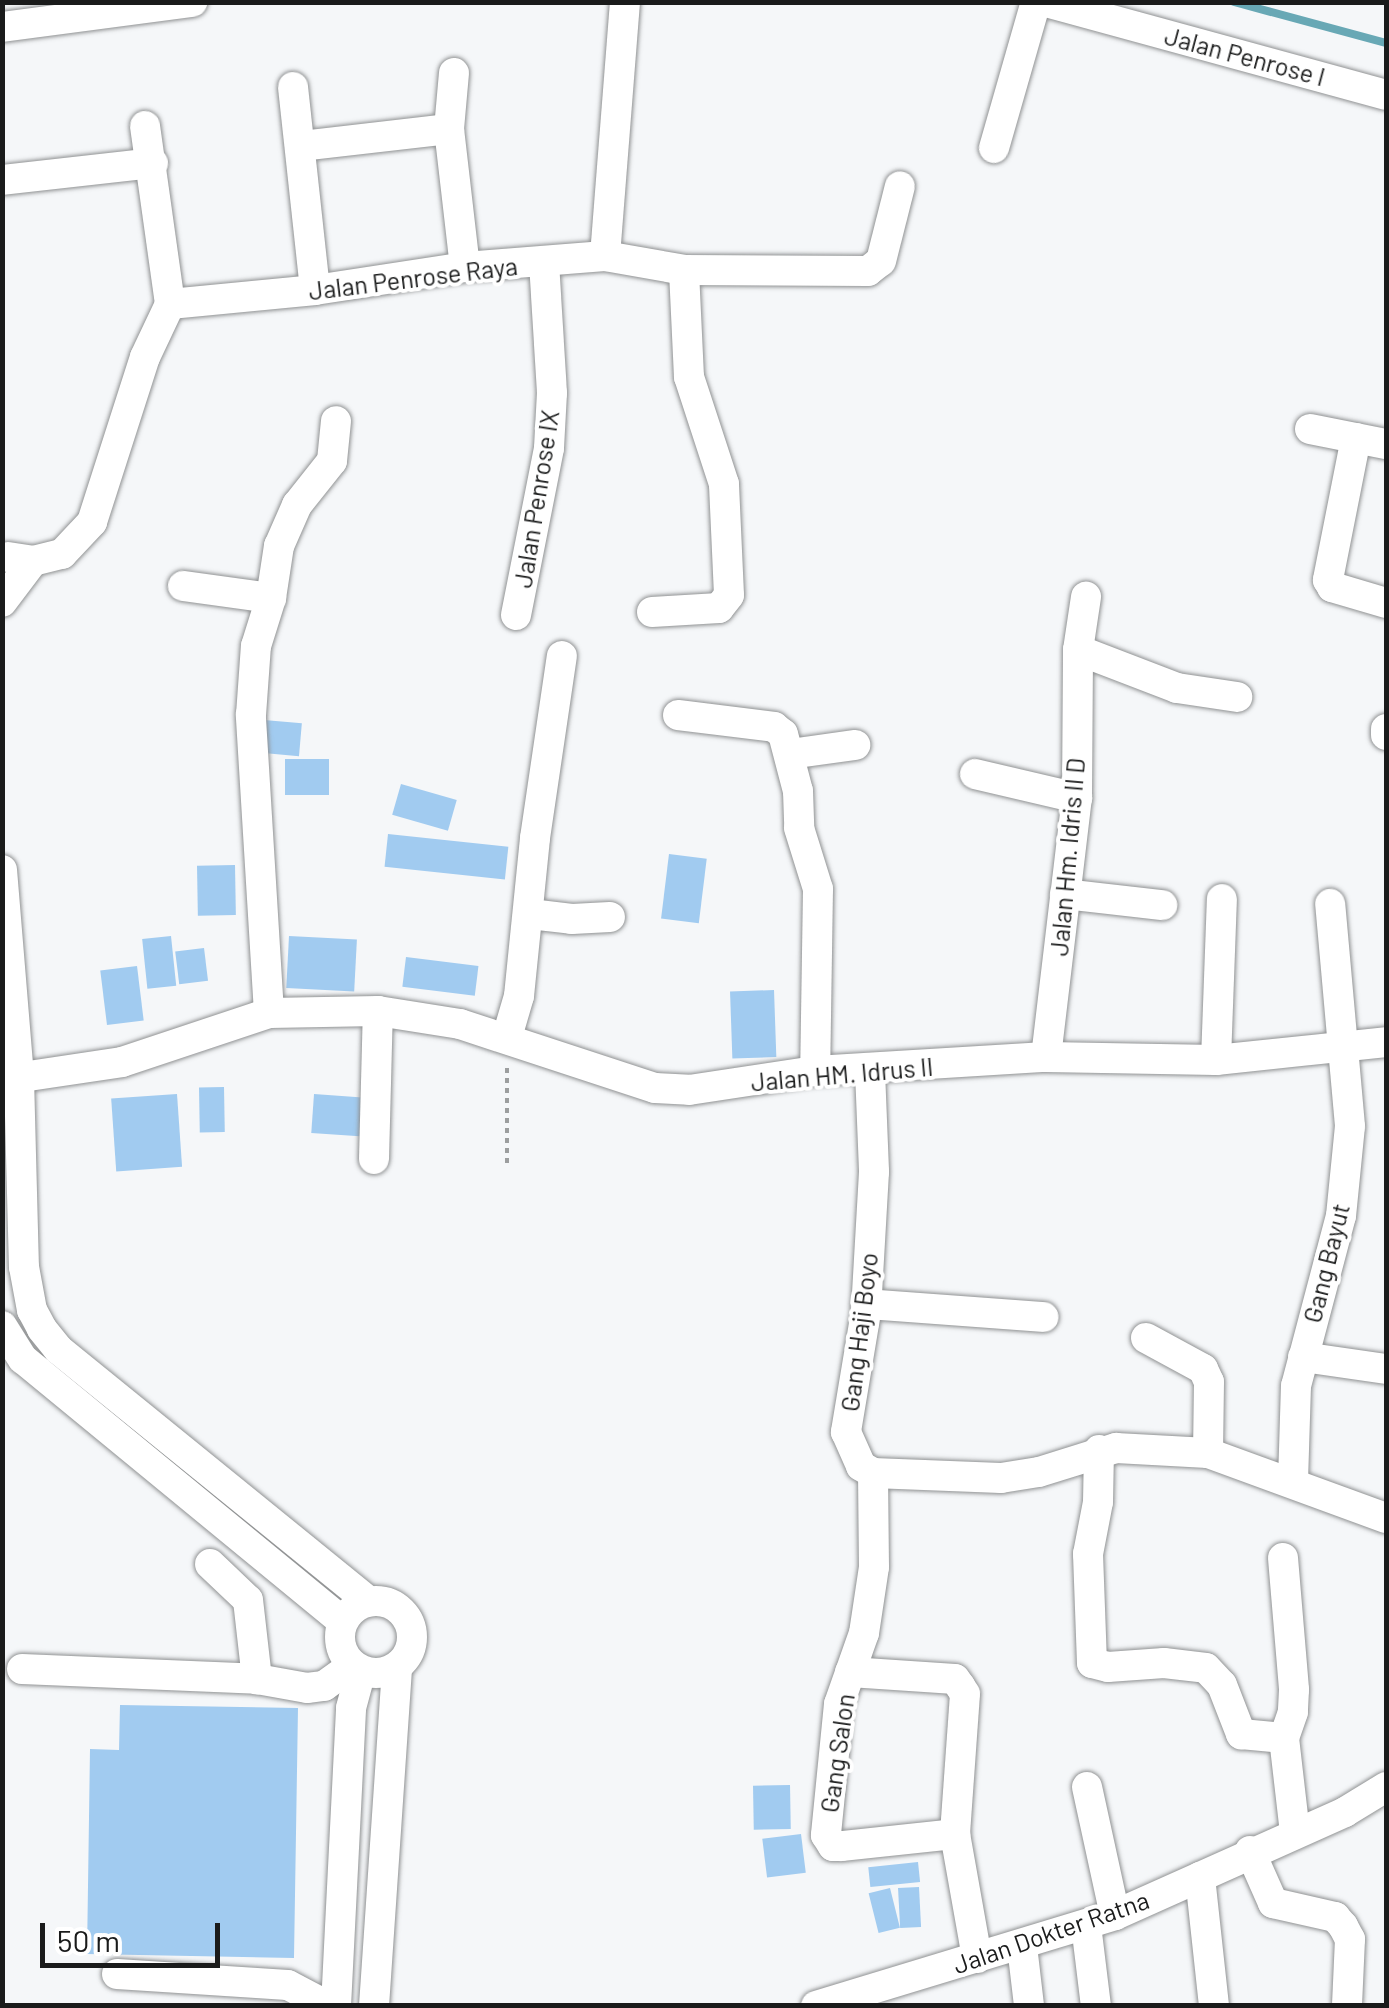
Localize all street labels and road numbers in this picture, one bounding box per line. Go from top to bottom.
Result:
street label: Jalan Penrose I [1162,20,1328,92]
street label: Jalan Penrose Raya [307,250,519,306]
street label: Jalan Penrose IX [507,408,565,590]
street label: Jalan Hm. Idris II D [1043,757,1091,957]
street label: Jalan HM. Idrus II [750,1051,934,1097]
street label: Gang Bayut [1297,1200,1355,1326]
street label: Gang Haji Boyo [834,1251,884,1413]
street label: Gang Salon [814,1692,860,1814]
street label: Jalan Dokter Ratna [949,1884,1153,1980]

